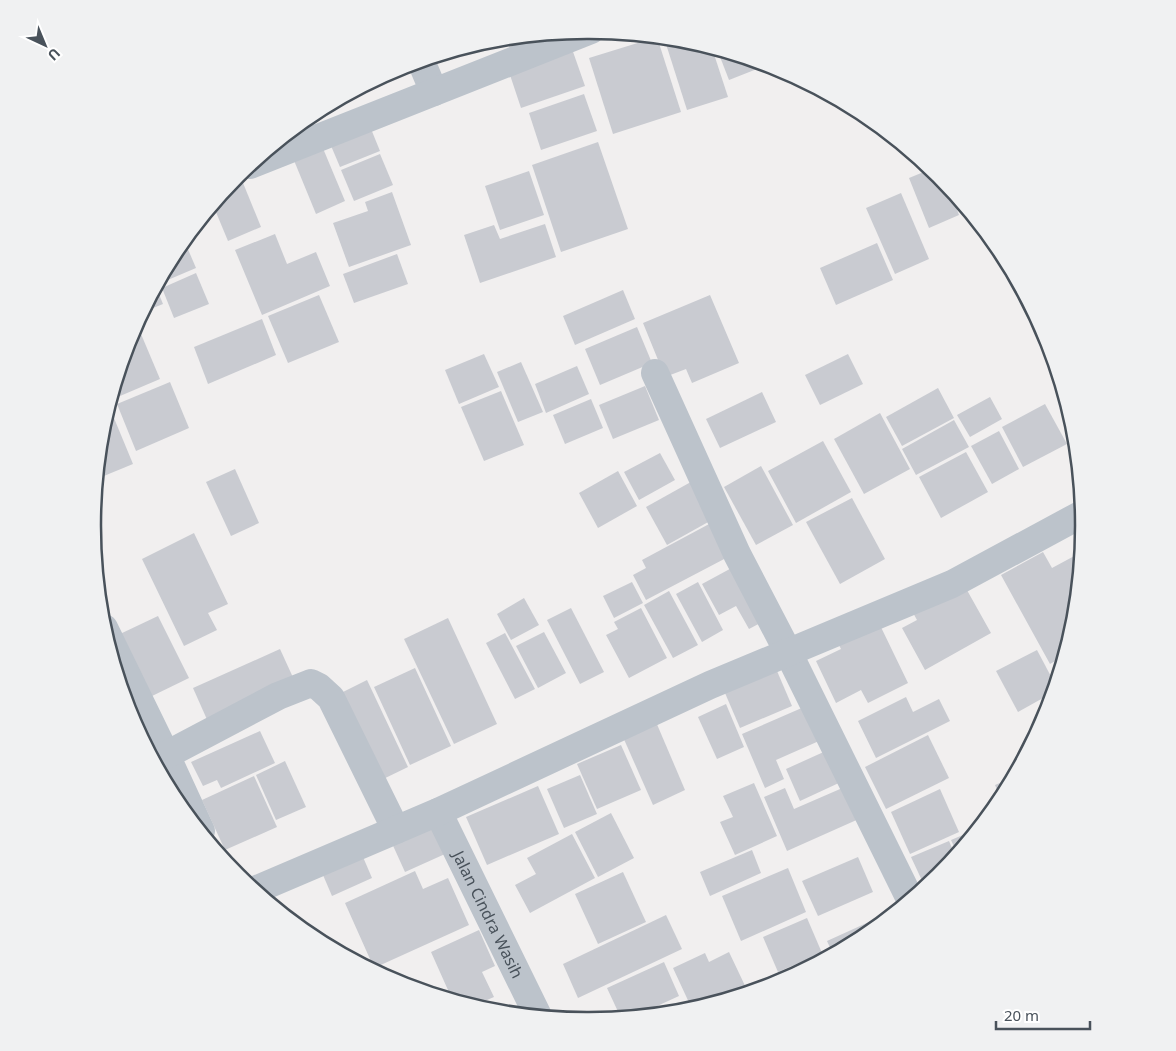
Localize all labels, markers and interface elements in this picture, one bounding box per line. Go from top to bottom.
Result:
north arrow [20,20,70,70]
text: U [44,44,65,65]
street label: Jalan Cindra Wasih [447,845,529,982]
scale bar [996,998,1090,1030]
text: 20 m [1004,1005,1039,1025]

